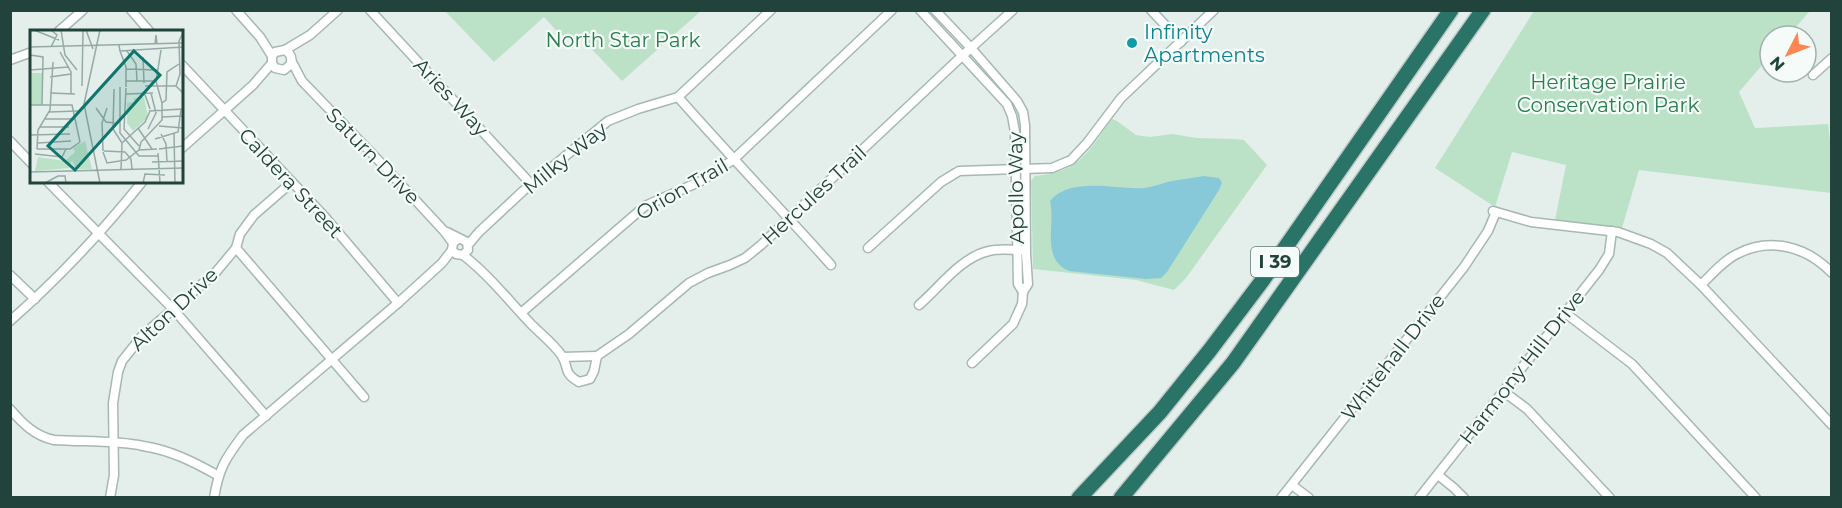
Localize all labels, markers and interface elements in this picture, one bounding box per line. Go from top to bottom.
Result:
place label: Infinity Apartments [1144,20,1265,67]
north arrow [1758,24,1818,84]
park label: North Star Park [546,28,700,52]
inset map [30,30,183,183]
marker: Infinity Apartments [1125,36,1139,50]
street label: Aries Way [409,53,493,141]
text: N [1766,53,1789,75]
park label: Heritage Prairie Conservation Park [1517,70,1699,117]
street label: Saturn Drive [321,103,425,209]
street label: Milky Way [518,117,612,199]
street label: Caldera Street [234,123,348,243]
street label: Apollo Way [1003,131,1029,244]
street label: Hercules Trail [757,140,871,250]
street label: Orion Trail [632,153,732,225]
road number: I 39 [1251,247,1299,277]
street label: Alton Drive [125,262,223,356]
street label: Harmony Hill Drive [1454,285,1590,449]
street label: Whitehall Drive [1336,289,1450,425]

